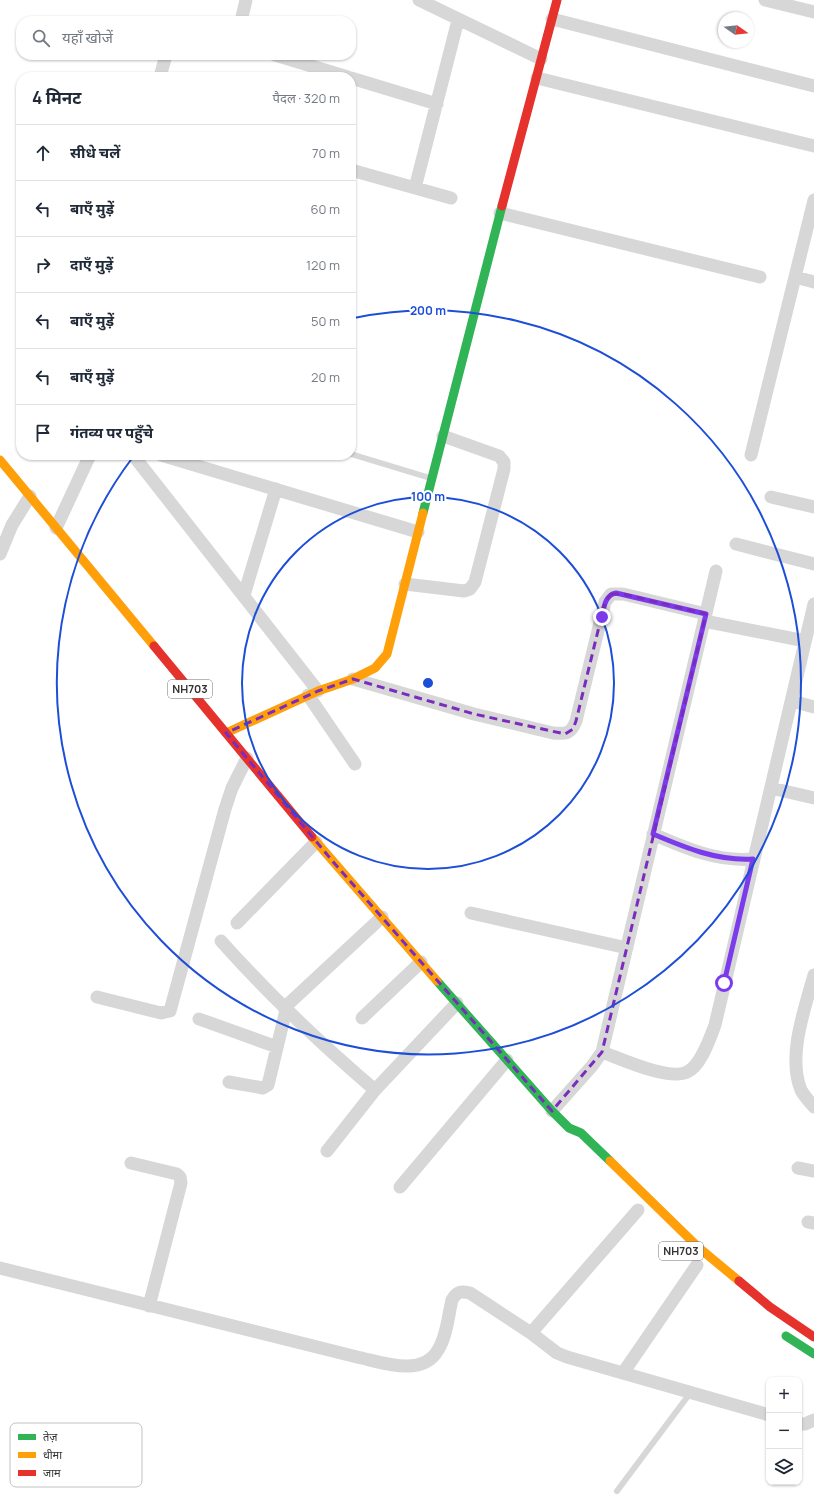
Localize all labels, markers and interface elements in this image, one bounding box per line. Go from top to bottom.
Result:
north arrow [718,12,754,48]
search box [16,16,356,60]
icon: search [30,27,52,49]
text: यहाँ खोजें [62,27,113,48]
text: 4 मिनट [32,86,81,109]
text: पैदल · 320 m [273,89,340,107]
icon: ahead [32,142,54,164]
text: सीधे चलें [70,142,120,163]
text: 70 m [312,144,340,162]
icon: left [32,198,54,220]
text: बाएँ मुड़ें [70,198,114,219]
text: 60 m [310,200,340,218]
icon: right [32,254,54,276]
text: दाएँ मुड़ें [70,254,113,275]
text: 120 m [306,256,340,274]
text: 200 m [410,302,446,319]
icon: left [32,310,54,332]
text: बाएँ मुड़ें [70,310,114,331]
text: 50 m [311,312,340,330]
icon: left [32,366,54,388]
text: बाएँ मुड़ें [70,366,114,387]
text: 20 m [311,368,340,386]
icon: arrive [32,422,54,444]
text: गंतव्य पर पहुँचे [70,422,153,443]
text: 100 m [411,488,445,505]
route end [593,608,611,626]
centre of rings [421,676,435,690]
road number: NH703 [168,680,212,698]
route start [715,974,733,992]
road number: NH703 [659,1242,703,1260]
map controls [766,1377,802,1485]
button: + [766,1377,802,1413]
button: − [766,1413,802,1449]
legend [10,1423,142,1487]
text: तेज़ [43,1429,58,1444]
text: धीमा [43,1447,62,1462]
button: layers [766,1449,802,1485]
text: जाम [43,1465,61,1480]

